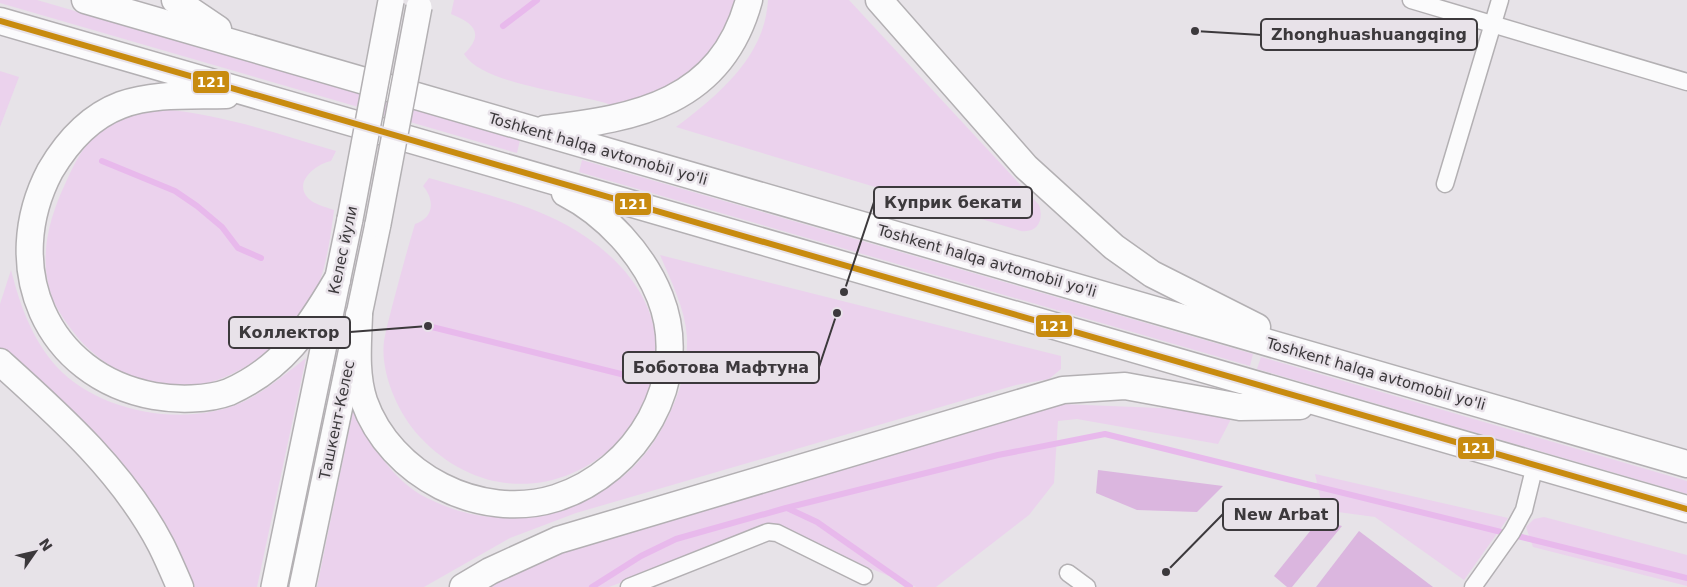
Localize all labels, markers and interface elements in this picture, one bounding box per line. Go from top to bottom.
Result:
callout: Zhonghuashuangqing [1261,19,1477,50]
text: Zhonghuashuangqing [1271,25,1467,44]
line badge: 121 [192,70,230,94]
text: 121 [196,74,226,90]
street label: Toshkent halqa avtomobil yo'li [485,109,710,189]
callout: Куприк бекати [874,187,1032,218]
line badge: 121 [614,192,652,216]
text: Куприк бекати [884,193,1022,212]
text: 121 [618,196,648,212]
street label: Келес йули [325,204,361,296]
street label: Toshkent halqa avtomobil yo'li [874,221,1099,301]
line badge: 121 [1035,314,1073,338]
callout: Коллектор [229,317,350,348]
text: 121 [1039,318,1069,334]
text: Коллектор [239,323,339,342]
street label: Toshkent halqa avtomobil yo'li [1263,334,1488,414]
callout: Боботова Мафтуна [623,352,819,383]
text: Боботова Мафтуна [633,358,809,377]
street label: Ташкент-Келес [315,359,358,482]
line badge: 121 [1457,436,1495,460]
text: 121 [1461,440,1491,456]
callout: New Arbat [1223,499,1338,530]
text: New Arbat [1234,505,1329,524]
north arrow [10,527,60,577]
text: N [36,535,56,554]

